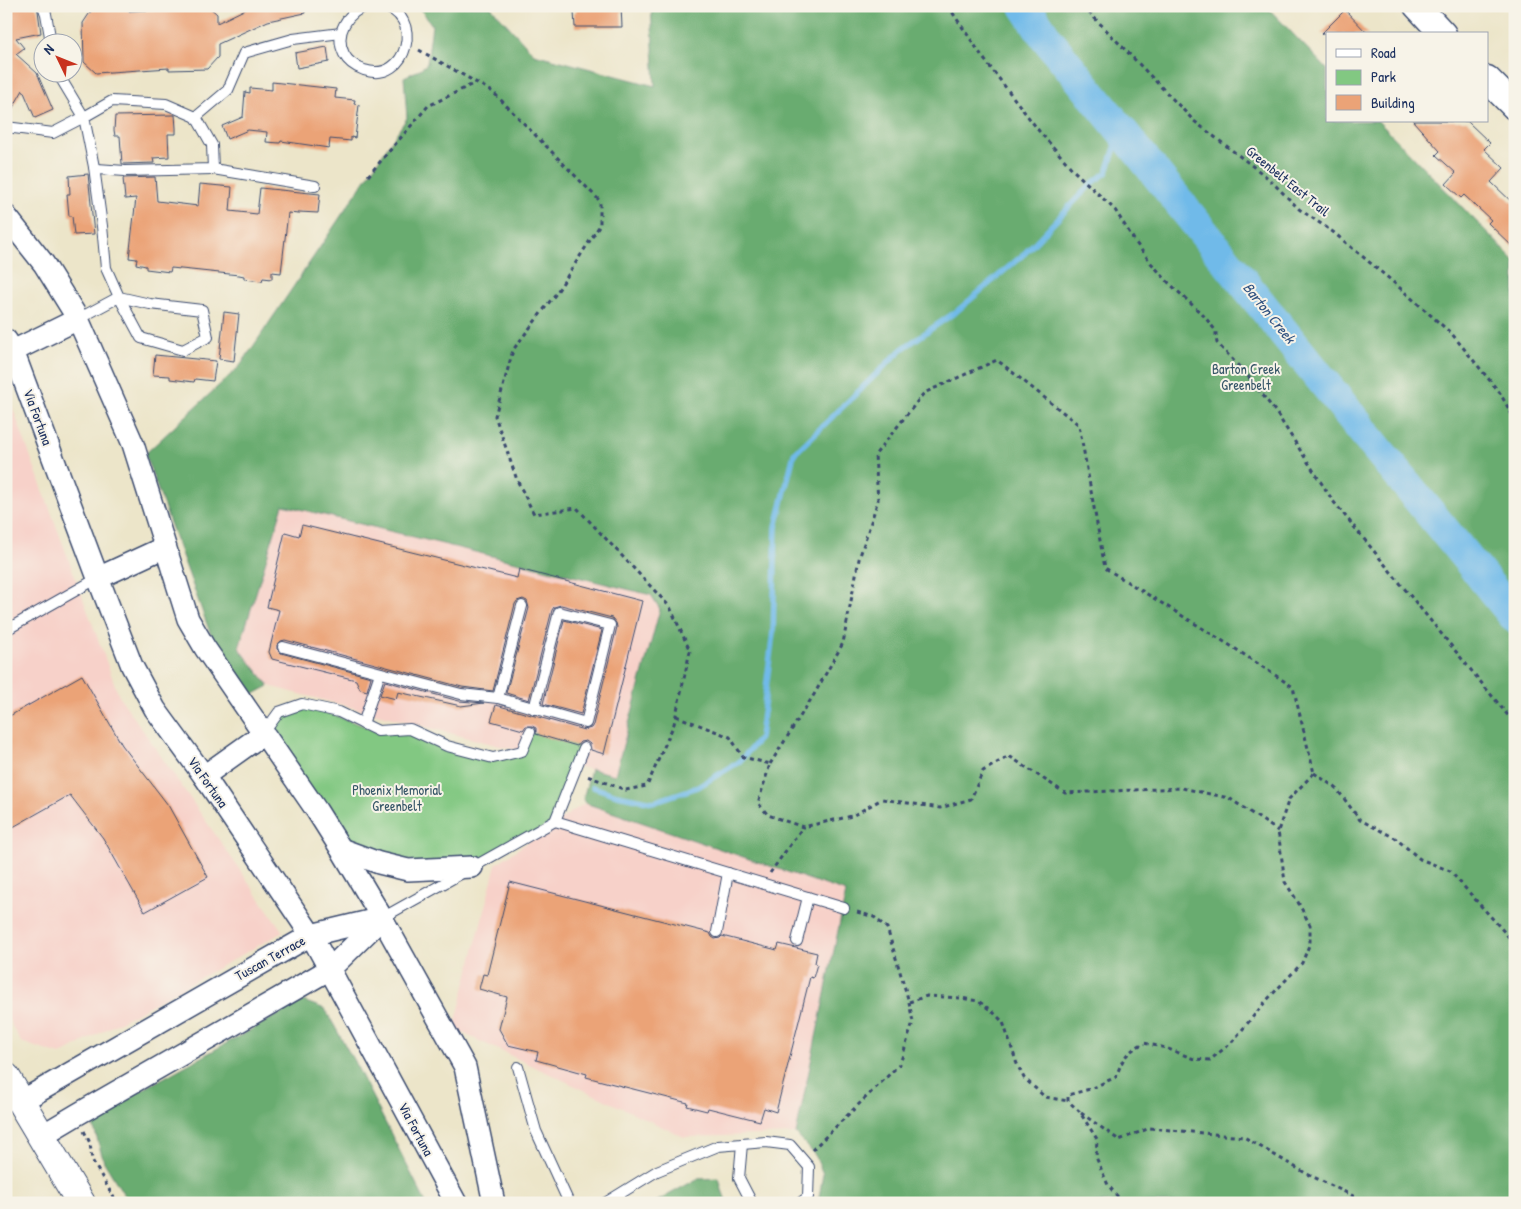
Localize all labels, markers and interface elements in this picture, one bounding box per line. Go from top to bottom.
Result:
north arrow [32,32,82,82]
legend [1326,32,1488,122]
text: N [39,39,58,58]
text: Road [1371,42,1396,63]
text: Park [1371,66,1396,87]
text: Building [1371,92,1415,113]
street label: Greenbelt East Trail [1243,141,1334,220]
water label: Barton Creek [1238,278,1302,349]
park label: Barton Creek Greenbelt [1212,359,1280,394]
street label: Via Fortuna [20,386,58,448]
street label: Via Fortuna [184,752,233,811]
park label: Phoenix Memorial Greenbelt [352,780,442,815]
street label: Tuscan Terrace [231,930,309,985]
street label: Via Fortuna [394,1099,439,1159]

